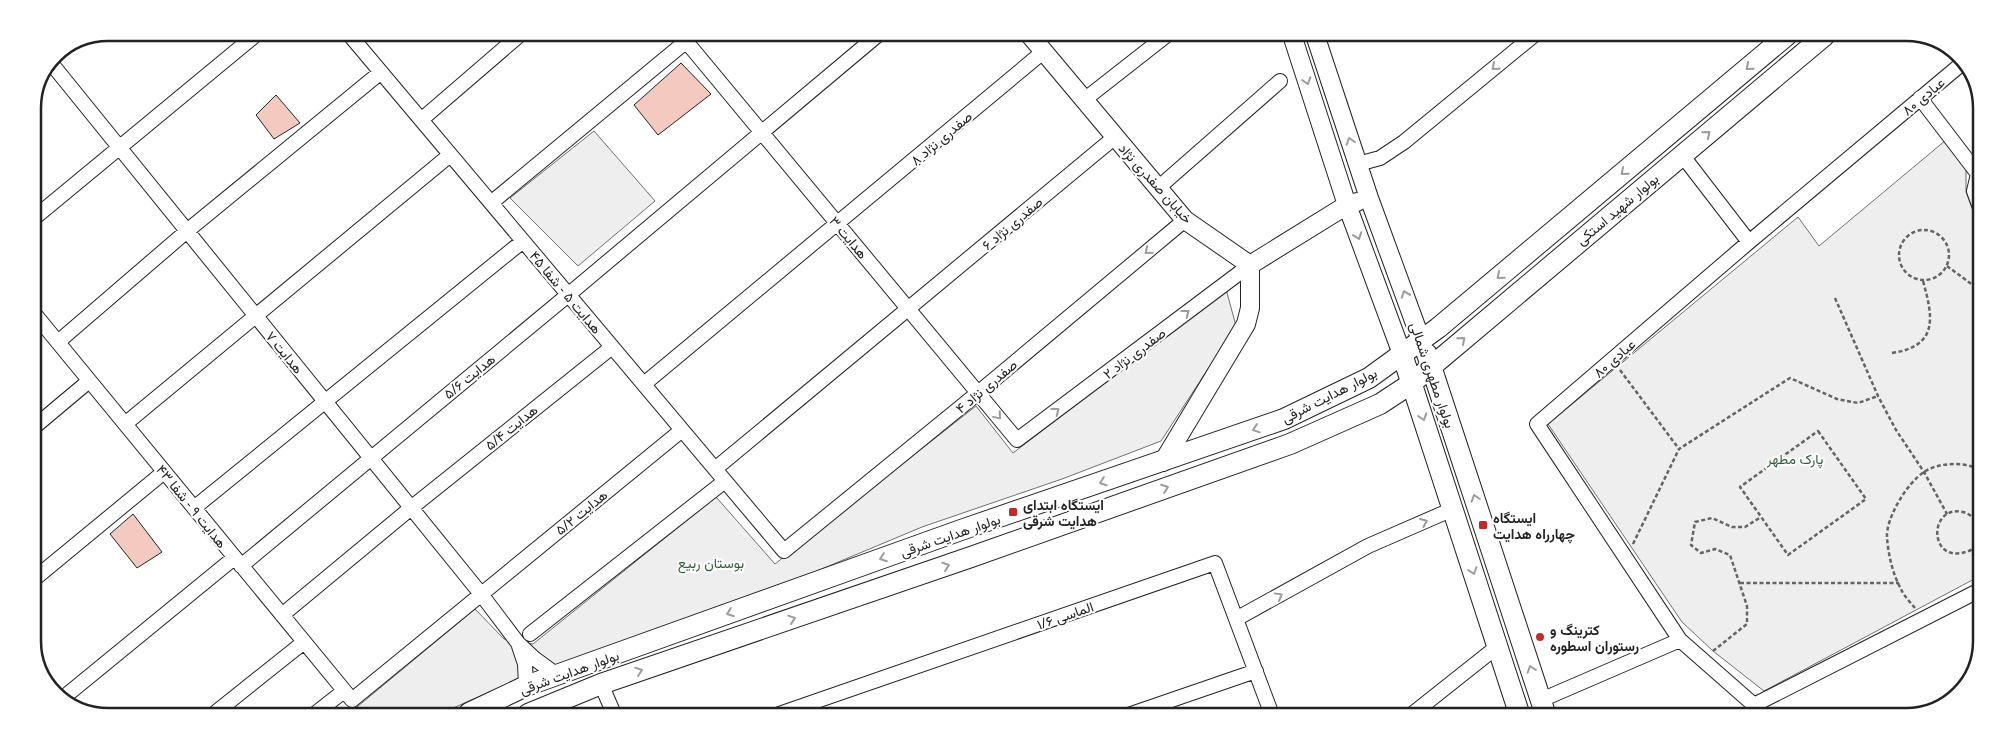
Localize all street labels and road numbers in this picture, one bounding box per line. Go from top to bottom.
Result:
street label: عبادی ۸۰ [1898,73,1948,119]
street label: صفدری نژاد ۸ [906,106,976,169]
street label: خیابان صفدری نژاد [1115,139,1197,227]
street label: بولوار شهید استکی [1572,169,1662,249]
street label: صفدری نژاد ۶ [978,192,1047,254]
street label: هدایت ۳ [825,211,873,263]
street label: هدایت ۵ - شفا ۴۵ [526,246,607,338]
street label: بولوار مطهری شمالی [1406,319,1460,431]
street label: صفدری نژاد ۲ [1099,323,1170,383]
street label: هدایت ۷ [262,327,308,377]
street label: عبادی ۸۰ [1589,334,1639,382]
street label: هدایت ۵/۶ [439,349,499,403]
street label: صفدری نژاد ۴ [951,354,1021,417]
street label: بولوار هدایت شرقی [1278,363,1380,427]
street label: هدایت ۵/۴ [481,400,542,454]
street label: هدایت ۹ - شفا ۴۳ [152,460,232,552]
street label: هدایت ۵/۲ [551,485,611,539]
street label: بولوار هدایت شرقی [897,509,1003,561]
street label: الماسی ۱/۶ [1034,596,1096,634]
street label: بولوار هدایت شرقی [517,645,621,699]

